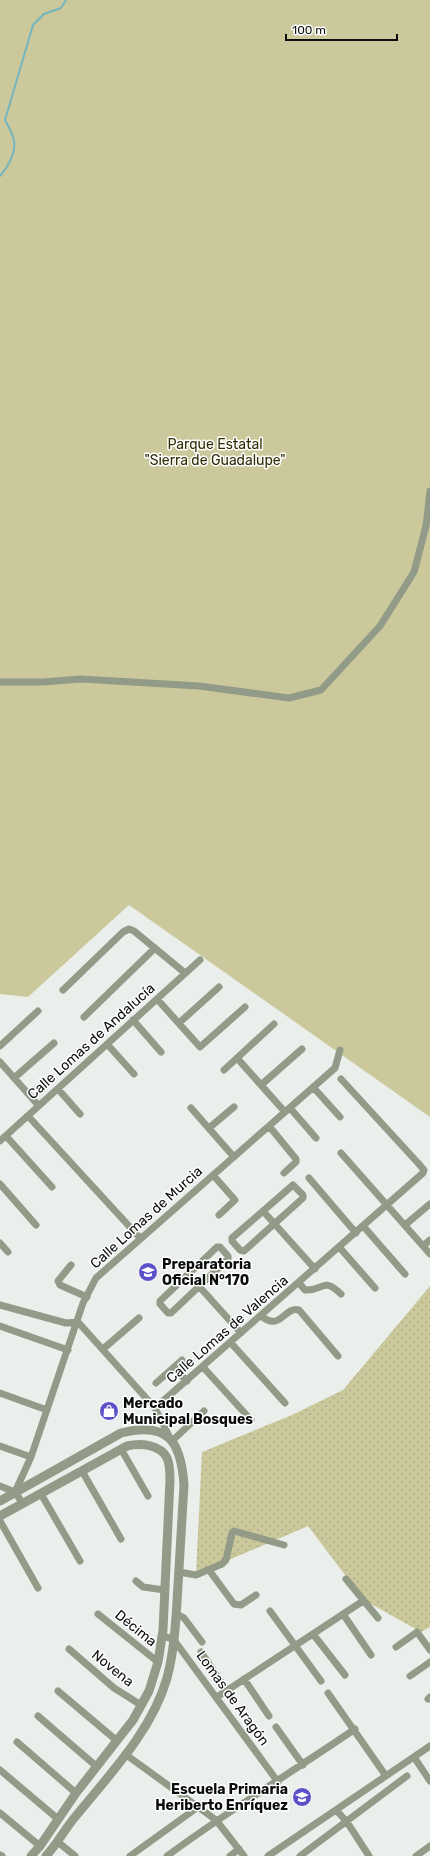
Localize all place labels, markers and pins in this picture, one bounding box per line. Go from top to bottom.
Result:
place label: Preparatoria Oficial N°170 [162,1256,251,1289]
school or university icon: Preparatoria Oficial N°170 [137,1261,159,1283]
place label: Mercado Municipal Bosques [123,1395,253,1428]
shop icon: Mercado Municipal Bosques [98,1400,120,1422]
place label: Escuela Primaria Heriberto Enríquez [155,1781,288,1814]
school or university icon: Escuela Primaria Heriberto Enríquez [291,1786,313,1808]

